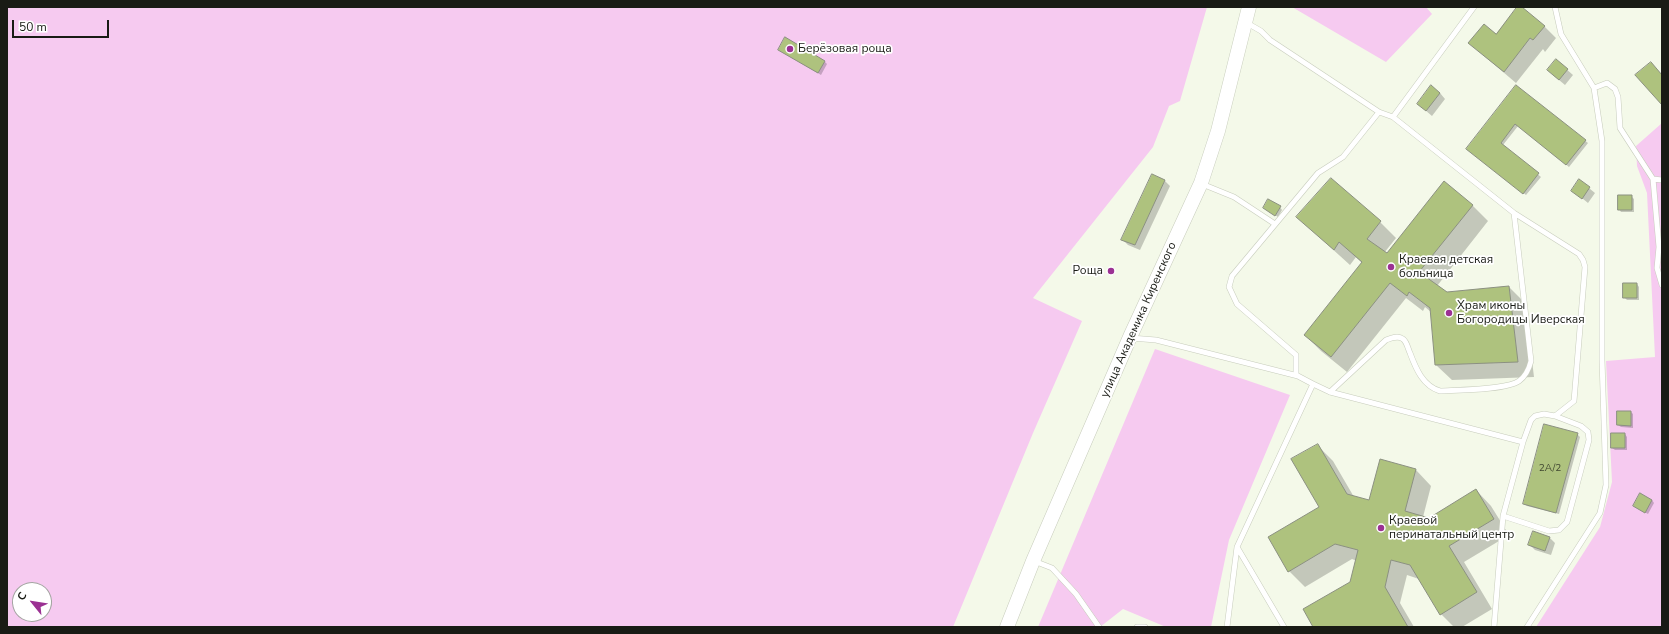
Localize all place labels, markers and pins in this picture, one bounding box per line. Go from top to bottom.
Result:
place label: Берёзовая роща [798,42,892,56]
marker: Берёзовая роща [785,44,795,54]
place label: Краевая детская больница [1399,253,1493,281]
marker: Краевая детская больница [1386,262,1396,272]
place label: Роща [1072,264,1103,278]
marker: Роща [1106,266,1116,276]
place label: Храм иконы Богородицы Иверская [1457,299,1585,327]
marker: Храм иконы Богородицы Иверская [1444,308,1454,318]
place label: Краевой перинатальный центр [1389,514,1514,542]
marker: Краевой перинатальный центр [1376,523,1386,533]

